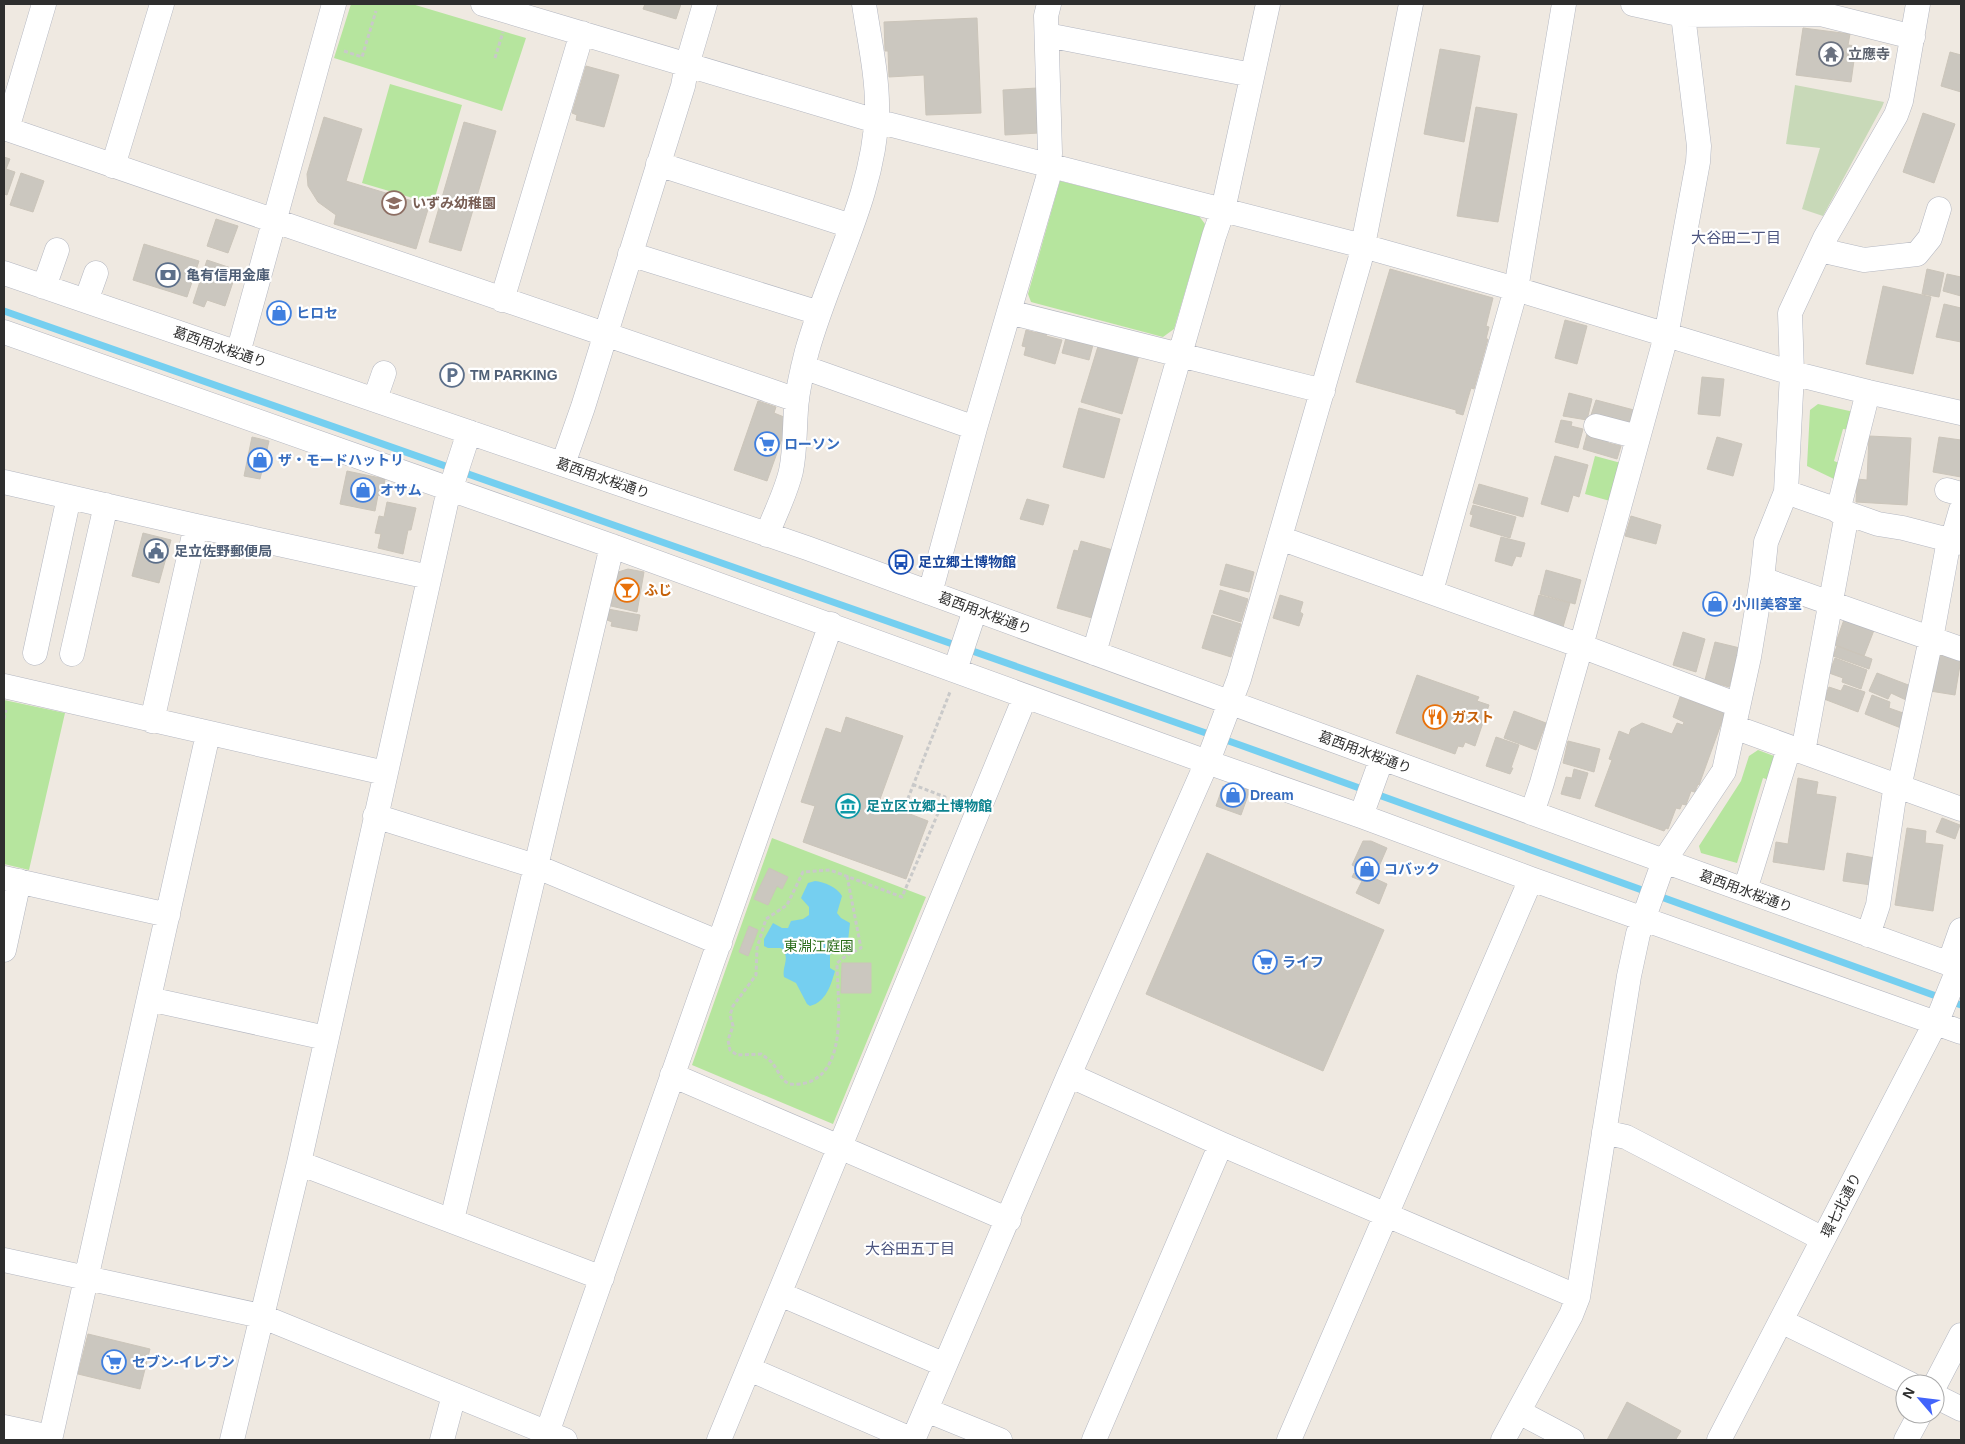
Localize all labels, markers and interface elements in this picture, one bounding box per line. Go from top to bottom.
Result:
temple icon: 立應寺 [1818,41,1844,67]
place label: 立應寺 [1848,46,1890,62]
school or university icon: いずみ幼稚園 [381,190,407,216]
place label: いずみ幼稚園 [412,195,496,211]
district label: 大谷田二丁目 [1691,229,1781,246]
bank icon: 亀有信用金庫 [155,262,181,288]
place label: 亀有信用金庫 [186,267,270,283]
shop icon: ヒロセ [266,300,292,326]
place label: ヒロセ [296,305,338,321]
street label: 葛西用水桜通り [171,323,269,371]
parking icon: TM PARKING [439,362,465,388]
place label: TM PARKING [470,367,558,383]
supermarket icon: ローソン [754,431,780,457]
place label: ローソン [784,436,840,452]
shop icon: ザ・モードハットリ [247,447,273,473]
place label: ザ・モードハットリ [278,452,404,468]
street label: 葛西用水桜通り [554,454,652,502]
shop icon: オサム [350,477,376,503]
place label: オサム [380,482,422,498]
public building icon: 足立佐野郵便局 [143,538,169,564]
place label: 足立佐野郵便局 [174,543,272,559]
bus stop icon: 足立郷土博物館 [888,549,914,575]
place label: 足立郷土博物館 [918,554,1016,570]
bar icon: ふじ [614,577,640,603]
place label: ふじ [644,582,672,598]
street label: 葛西用水桜通り [936,589,1034,637]
shop icon: 小川美容室 [1702,591,1728,617]
place label: 小川美容室 [1732,596,1802,612]
restaurant icon: ガスト [1422,704,1448,730]
place label: ガスト [1452,709,1494,725]
street label: 葛西用水桜通り [1316,728,1414,776]
shop icon: Dream [1220,782,1246,808]
place label: Dream [1250,787,1294,803]
museum icon: 足立区立郷土博物館 [835,793,861,819]
place label: 足立区立郷土博物館 [866,798,992,814]
shop icon: コバック [1354,856,1380,882]
place label: コバック [1384,861,1440,877]
street label: 葛西用水桜通り [1697,867,1795,915]
park label: 東淵江庭園 [784,938,854,954]
supermarket icon: ライフ [1252,949,1278,975]
place label: ライフ [1282,954,1324,970]
street label: 環七北通り [1818,1170,1864,1240]
district label: 大谷田五丁目 [865,1240,955,1257]
supermarket icon: セブン-イレブン [101,1349,127,1375]
place label: セブン-イレブン [132,1354,235,1370]
north arrow [1895,1374,1945,1424]
text: N [1899,1385,1918,1401]

